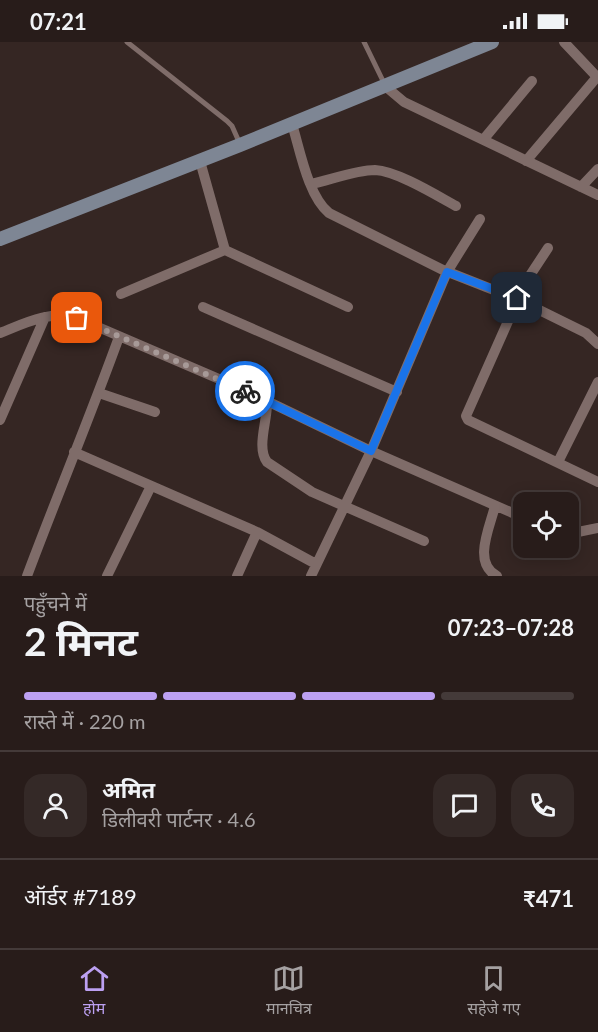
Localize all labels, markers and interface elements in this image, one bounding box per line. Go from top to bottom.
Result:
text: 07:21 [30,8,87,35]
pin [491,272,542,323]
icon: home [500,281,533,314]
pin [51,292,102,343]
icon: bag [60,301,93,334]
courier [215,361,275,421]
icon: bike [229,375,262,408]
map controls [513,492,579,558]
button: locate [513,492,579,558]
text: पहुँचने में [24,591,87,615]
text: 07:23–07:28 [448,614,574,641]
text: 2 मिनट [24,618,138,664]
text: रास्ते में · 220 m [24,709,145,733]
button: person [24,774,87,837]
button: chat [433,774,496,837]
button: phone [511,774,574,837]
text: अमित [102,776,155,803]
text: डिलीवरी पार्टनर · 4.6 [102,807,255,831]
text: ऑर्डर #7189 [24,883,137,910]
text: ₹471 [523,885,574,912]
tab: होम [78,962,111,1021]
tab: मानचित्र [266,962,312,1021]
tab: सहेजे गए [467,962,520,1021]

